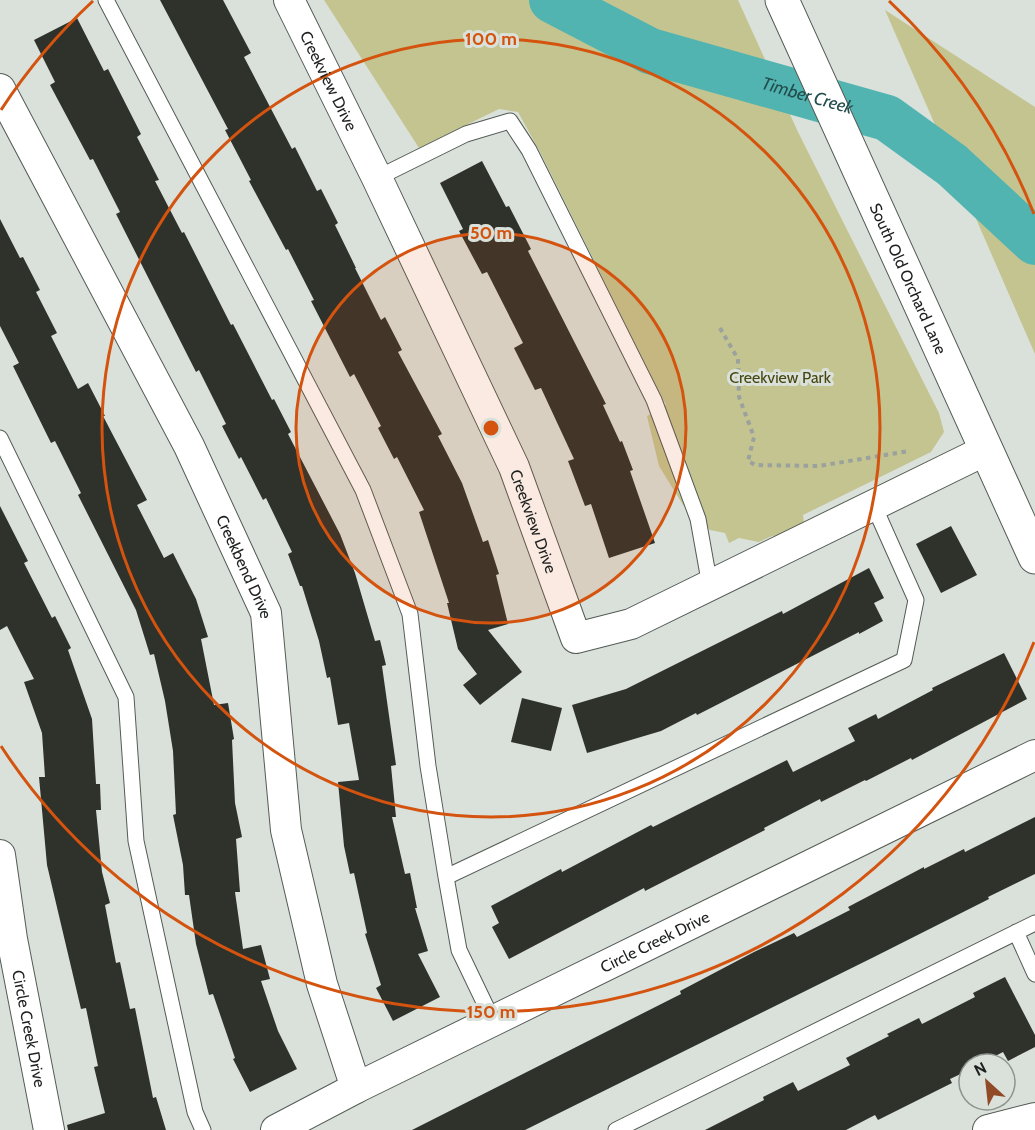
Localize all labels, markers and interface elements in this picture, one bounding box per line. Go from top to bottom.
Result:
street label: Creekview Drive [296,28,362,134]
text: 100 m [465,28,517,50]
water label: Timber Creek [759,72,857,119]
street label: South Old Orchard Lane [866,200,951,357]
text: 50 m [470,222,512,244]
park label: Creekview Park [729,368,832,387]
centre of rings [481,418,501,438]
street label: Creekview Drive [506,467,561,576]
street label: Creekbend Drive [212,512,276,619]
street label: Circle Creek Drive [597,907,712,976]
street label: Circle Creek Drive [9,968,50,1089]
text: 150 m [467,1001,515,1023]
north arrow [957,1052,1017,1112]
text: N [971,1058,990,1080]

